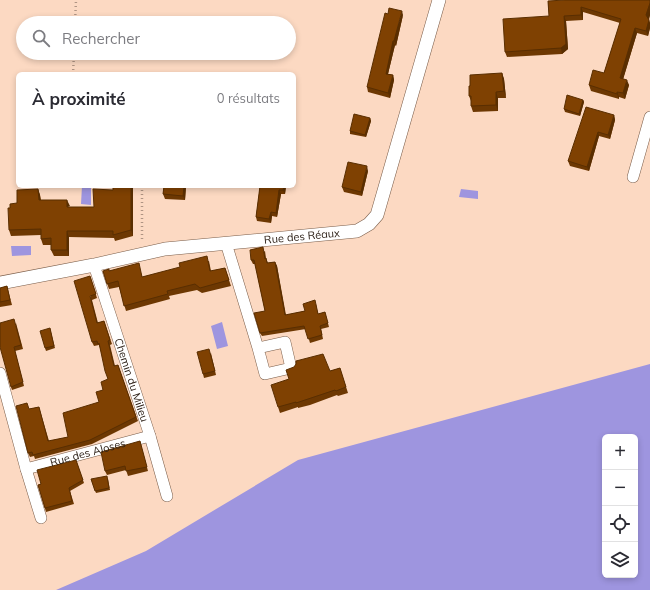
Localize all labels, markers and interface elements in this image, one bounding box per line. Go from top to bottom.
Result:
search box [16,16,296,60]
icon: search [30,27,52,49]
text: Rechercher [62,29,140,48]
text: À proximité [32,88,126,109]
text: 0 résultats [217,90,280,106]
street label: Rue des Réaux [263,226,341,247]
street label: Chemin du Milieu [111,336,152,424]
map controls [602,434,638,578]
button: + [602,434,638,470]
street label: Rue des Aloses [49,436,127,469]
button: − [602,470,638,506]
button: locate [602,506,638,542]
button: layers [602,542,638,578]

